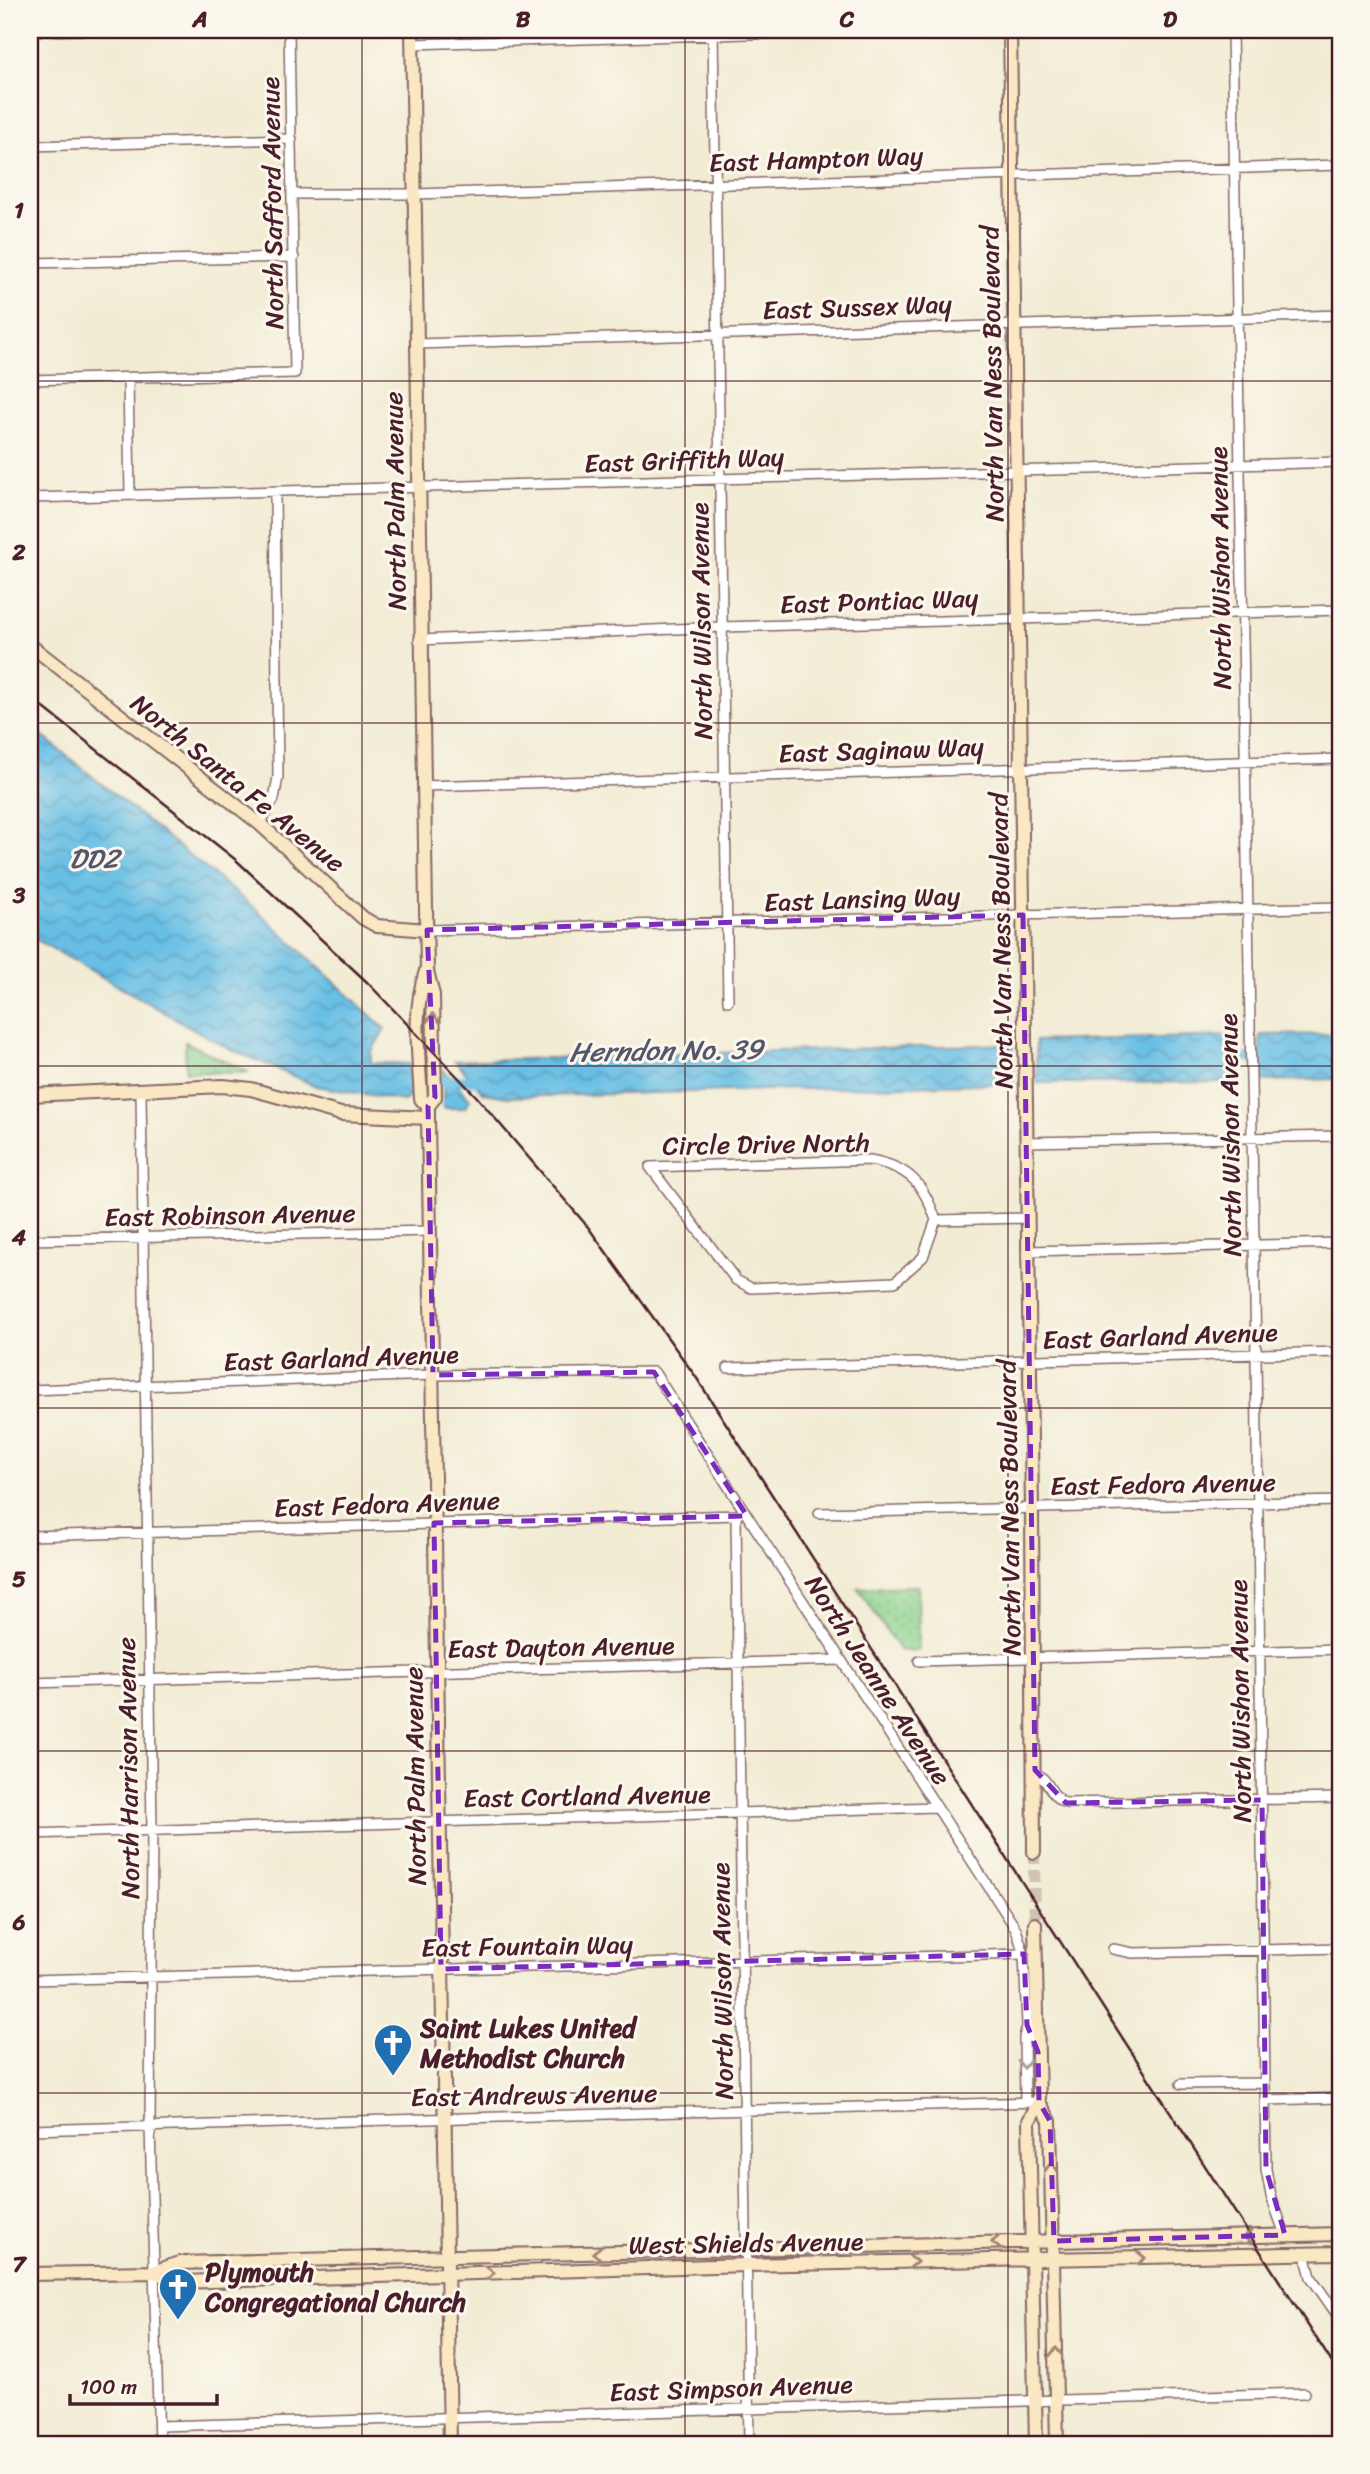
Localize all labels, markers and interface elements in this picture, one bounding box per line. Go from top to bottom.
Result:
text: A [191,0,208,40]
text: B [516,0,531,40]
text: C [839,0,855,40]
text: D [1163,0,1178,40]
street label: North Safford Avenue [247,76,297,330]
street label: East Hampton Way [708,132,924,186]
text: 1 [14,190,24,231]
street label: North Van Ness Boulevard [966,223,1018,522]
street label: East Sussex Way [762,281,953,333]
street label: North Palm Avenue [370,391,420,611]
street label: East Griffith Way [583,434,785,486]
street label: North Wishon Avenue [1195,445,1245,690]
street label: North Wilson Avenue [676,502,726,740]
text: 2 [11,532,26,573]
street label: East Pontiac Way [779,575,980,627]
street label: North Santa Fe Avenue [120,681,356,885]
street label: East Saginaw Way [778,723,985,777]
street label: North Van Ness Boulevard [975,790,1027,1089]
water label: DD2 [69,834,123,883]
street label: East Lansing Way [763,873,961,925]
text: 3 [12,875,26,916]
one-way arrow [425,1012,441,1023]
street label: North Wishon Avenue [1205,1012,1255,1257]
water label: Herndon No. 39 [569,1024,766,1077]
street label: Circle Drive North [662,1119,870,1169]
street label: East Robinson Avenue [104,1190,356,1240]
text: 4 [11,1217,27,1258]
street label: East Garland Avenue [1042,1309,1279,1363]
street label: East Garland Avenue [223,1331,460,1385]
street label: North Van Ness Boulevard [983,1357,1035,1656]
street label: East Fedora Avenue [1050,1459,1276,1509]
street label: East Fedora Avenue [273,1477,501,1531]
text: 5 [12,1559,26,1600]
street label: North Jeanne Avenue [792,1565,964,1795]
street label: North Wishon Avenue [1215,1578,1265,1823]
street label: East Dayton Avenue [447,1622,676,1672]
street label: North Harrison Avenue [103,1637,153,1899]
street label: North Palm Avenue [390,1666,440,1886]
street label: East Cortland Avenue [463,1771,711,1821]
street label: North Wilson Avenue [697,1862,747,2100]
text: 6 [11,1902,26,1943]
street label: East Fountain Way [421,1921,634,1971]
place label: Saint Lukes United Methodist Church [419,2005,638,2081]
church icon: Saint Lukes United Methodist Church [372,2022,414,2077]
one-way arrow [1016,2059,1032,2070]
street label: East Andrews Avenue [410,2070,658,2120]
one-way arrow [1044,2161,1059,2172]
street label: West Shields Avenue [628,2218,864,2268]
one-way arrow [1242,2229,1253,2244]
one-way arrow [990,2234,1000,2250]
text: 7 [12,2244,27,2285]
one-way arrow [591,2245,602,2261]
place label: Plymouth Congregational Church [204,2249,466,2325]
one-way arrow [1135,2250,1146,2265]
one-way arrow [908,2254,919,2270]
one-way arrow [484,2265,495,2280]
church icon: Plymouth Congregational Church [157,2266,199,2321]
one-way arrow [1048,2346,1063,2357]
street label: East Simpson Avenue [609,2361,854,2415]
scale bar [70,2362,217,2406]
text: 100 m [80,2368,137,2406]

